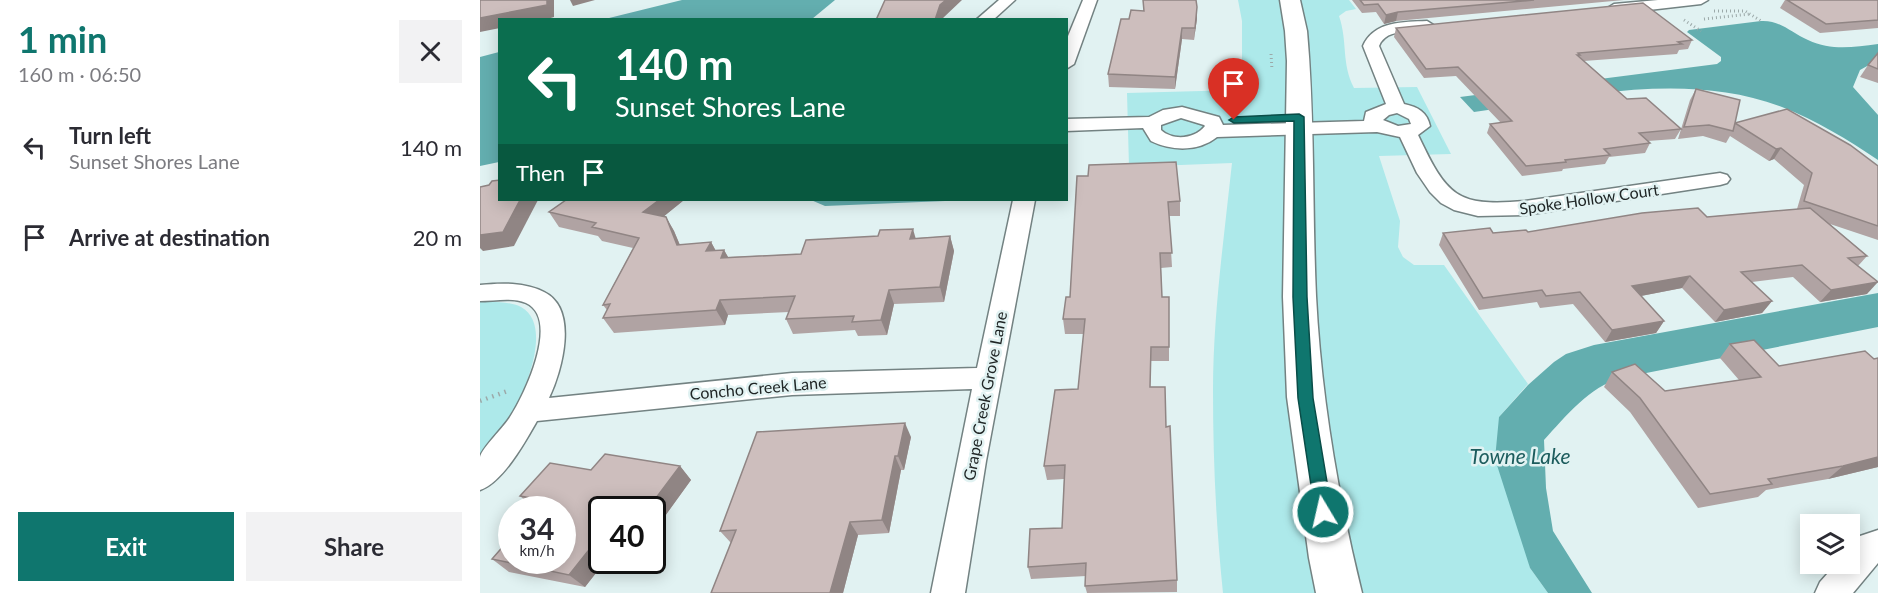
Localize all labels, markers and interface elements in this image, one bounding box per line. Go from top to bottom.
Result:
text: 1 min [18,17,107,61]
button: close [399,20,462,83]
text: 140 m [615,39,733,89]
icon: left [516,42,594,120]
pin [1208,58,1259,120]
text: 160 m · 06:50 [18,62,141,86]
icon: arrive [1217,67,1250,100]
text: Sunset Shores Lane [615,90,845,123]
text: Turn left [69,122,151,149]
icon: left [18,131,51,164]
text: 140 m [400,134,462,161]
text: Sunset Shores Lane [69,149,240,173]
icon: arrive [577,156,610,189]
text: Then [516,159,565,186]
street label: Spoke Hollow Court [1518,179,1660,218]
icon: arrive [18,221,51,254]
text: Arrive at destination [69,224,270,251]
text: 20 m [413,224,462,251]
street label: Grape Creek Grove Lane [959,310,1010,482]
street label: Concho Creek Lane [689,372,827,403]
water label: Towne Lake [1470,443,1571,468]
position arrow [1291,480,1355,544]
speed limit sign: 40 [588,496,666,574]
text: 34 [520,510,554,546]
button: Exit [18,512,234,581]
button: Share [246,512,462,581]
map controls [1800,514,1860,574]
button: layers [1800,514,1860,574]
text: km/h [519,541,555,559]

